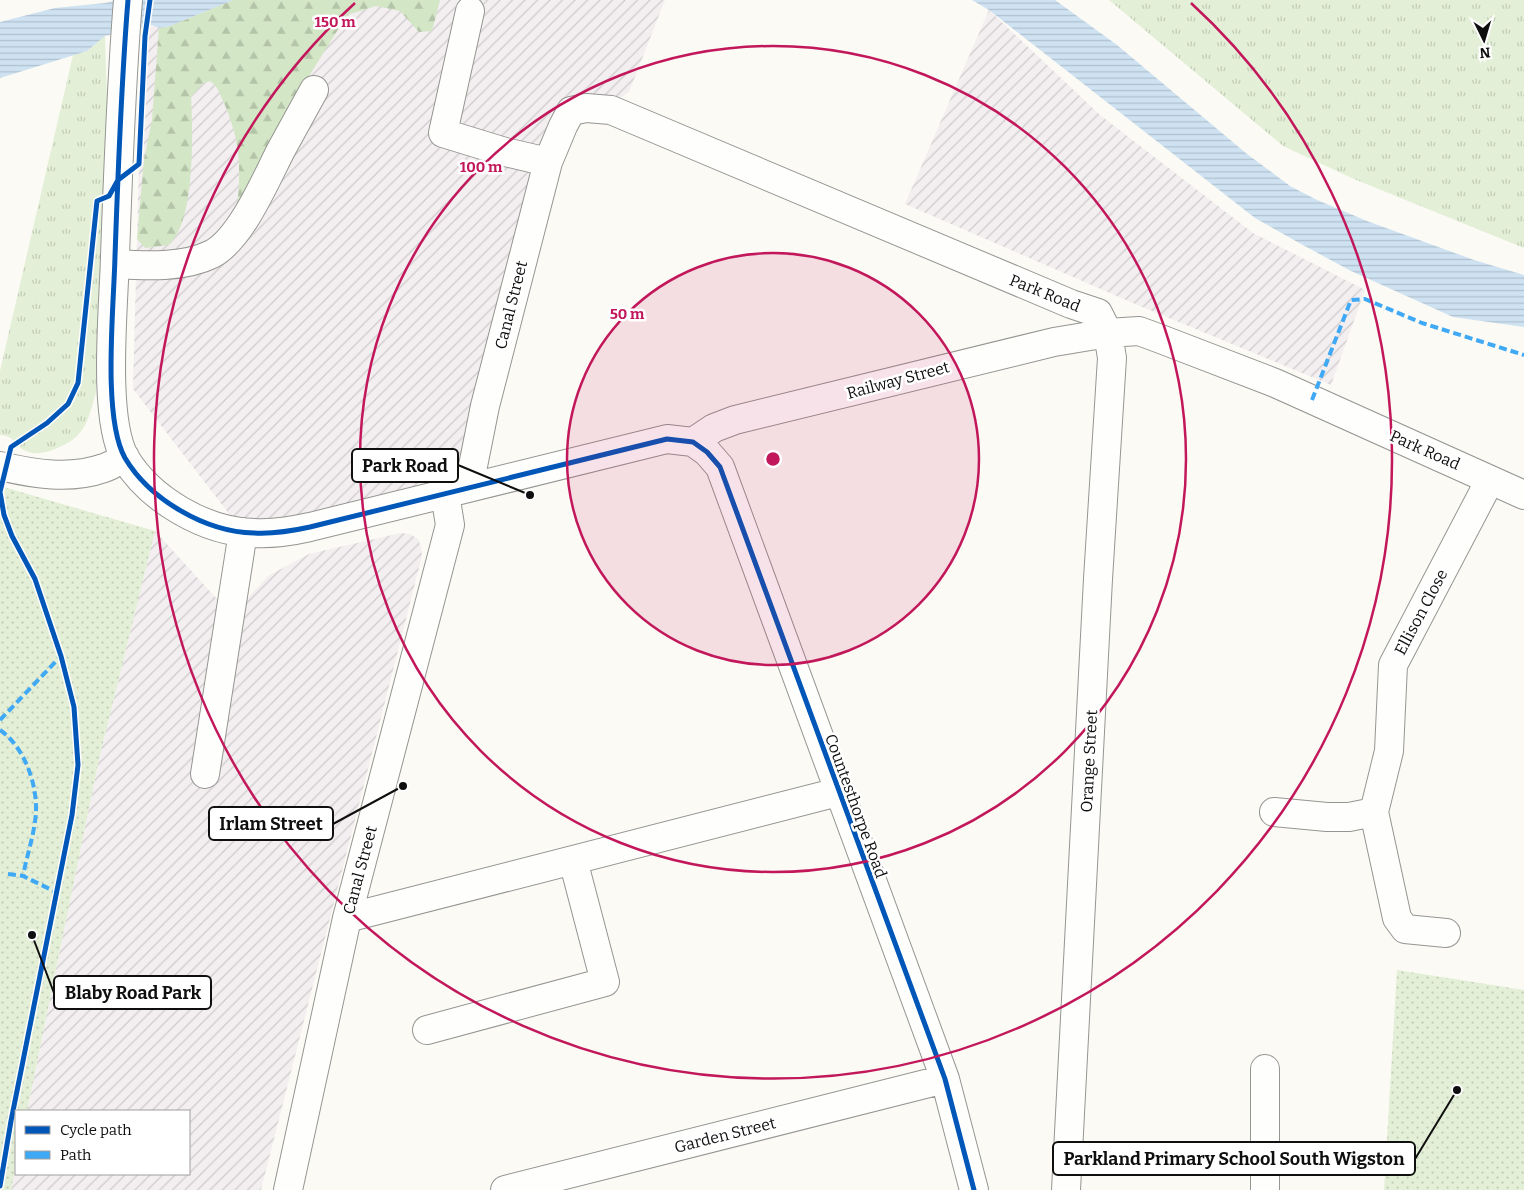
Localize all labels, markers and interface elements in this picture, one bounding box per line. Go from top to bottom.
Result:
text: 150 m [314,13,356,31]
north arrow [1459,15,1509,65]
text: N [1479,44,1491,61]
text: 100 m [460,158,503,176]
street label: Canal Street [491,259,531,351]
street label: Park Road [1007,270,1084,316]
text: 50 m [610,305,645,323]
street label: Railway Street [844,357,952,403]
street label: Park Road [1387,426,1463,474]
callout: Park Road [352,449,458,482]
centre of rings [764,450,782,468]
text: Park Road [362,455,448,477]
street label: Ellison Close [1391,566,1451,658]
street label: Orange Street [1077,709,1101,813]
street label: Countesthorpe Road [821,731,891,881]
callout: Irlam Street [209,807,333,840]
text: Irlam Street [219,813,323,835]
street label: Canal Street [339,824,381,916]
callout: Blaby Road Park [54,976,211,1009]
text: Blaby Road Park [65,982,202,1004]
legend [15,1110,190,1175]
street label: Garden Street [672,1113,778,1157]
text: Cycle path [60,1121,132,1139]
callout: Parkland Primary School South Wigston [1053,1142,1415,1175]
text: Path [60,1146,92,1164]
text: Parkland Primary School South Wigston [1063,1148,1405,1170]

